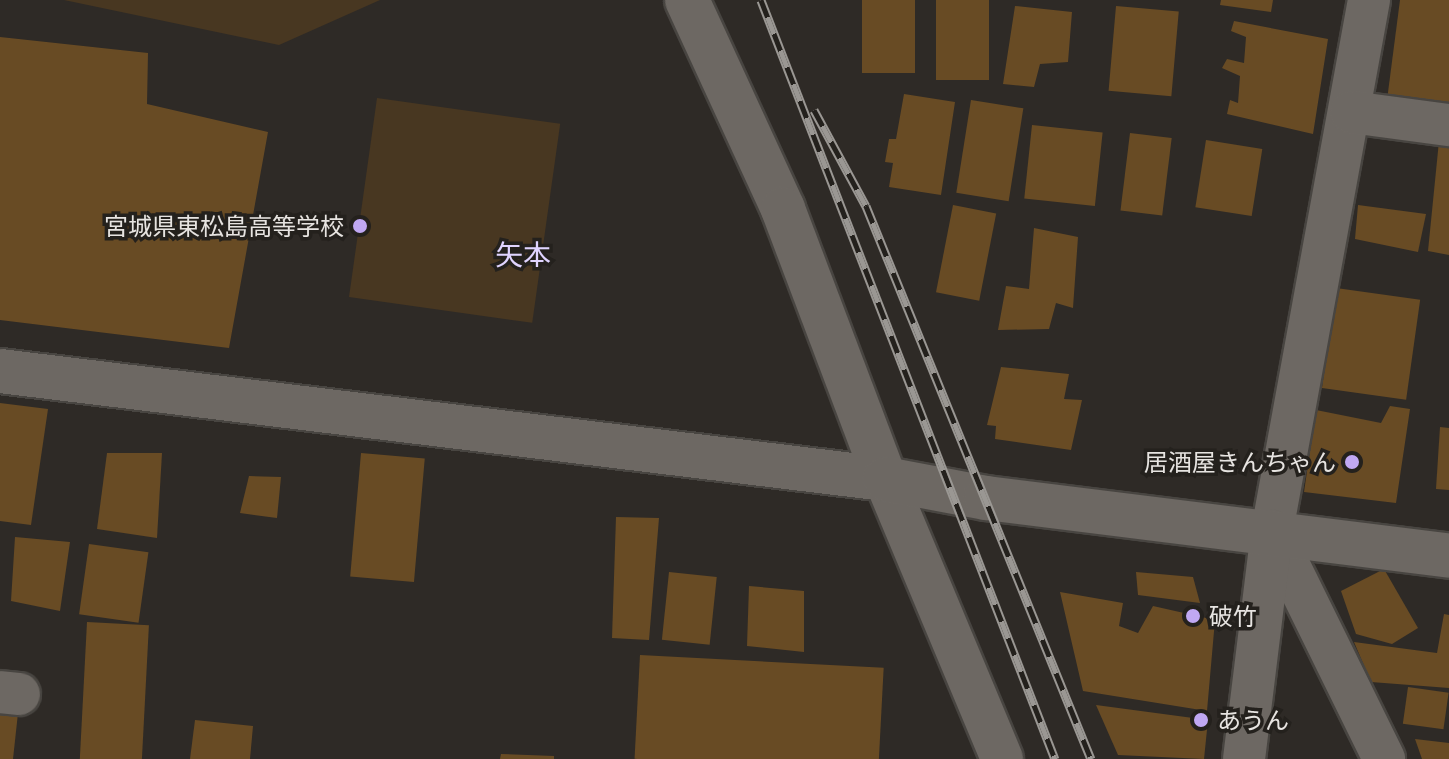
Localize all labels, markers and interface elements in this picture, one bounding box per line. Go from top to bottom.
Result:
place label: 宮城県東松島高等学校 [104,212,344,240]
marker: 宮城県東松島高等学校 [351,217,369,235]
district label: 矢本 [495,237,551,271]
place label: 居酒屋きんちゃん [1144,448,1336,476]
marker: 居酒屋きんちゃん [1343,453,1361,471]
place label: 破竹 [1209,602,1257,630]
marker: 破竹 [1184,607,1202,625]
place label: あうん [1217,706,1289,734]
marker: あうん [1192,711,1210,729]

